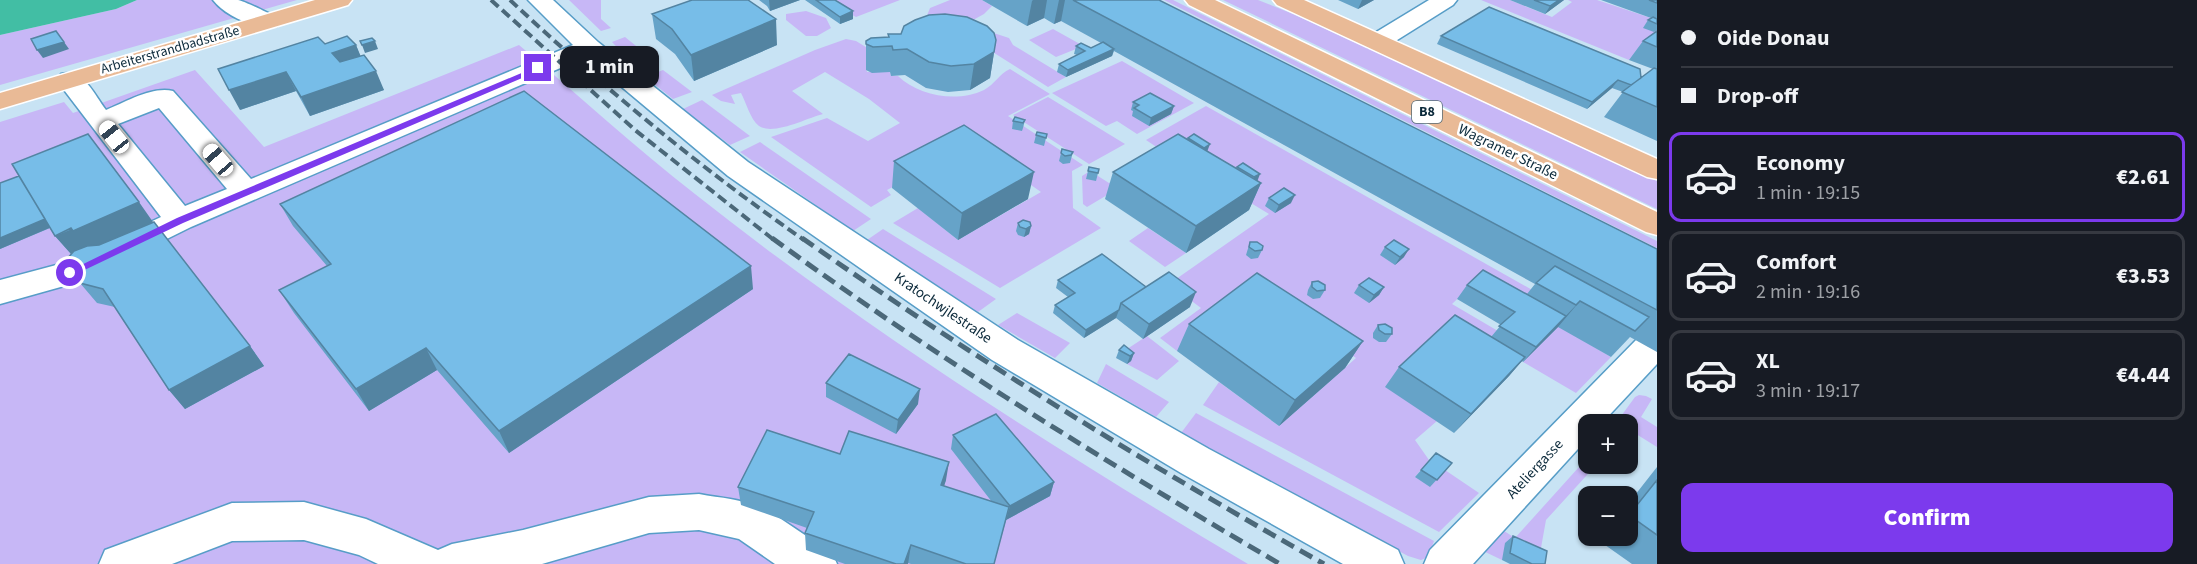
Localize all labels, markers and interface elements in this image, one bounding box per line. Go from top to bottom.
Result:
street label: Arbeiterstrandbadstraße [98,21,242,79]
text: Oide Donau [1717,22,1829,54]
callout: 1 min [559,47,658,89]
text: 1 min [585,53,634,81]
route end [524,54,551,81]
text: Drop-off [1717,80,1798,112]
road number: B8 [1412,101,1442,123]
car [96,117,132,157]
street label: Wagramer Straße [1455,119,1561,185]
car [199,141,237,179]
text: Economy [1756,147,1845,179]
icon: car [1684,150,1738,204]
text: €2.61 [2116,161,2170,193]
text: 1 min · 19:15 [1756,179,1860,207]
text: Comfort [1756,246,1837,278]
icon: car [1684,249,1738,303]
route start [56,259,83,286]
text: €3.53 [2116,260,2170,292]
street label: Kratochwjlestraße [890,267,996,349]
text: 2 min · 19:16 [1756,278,1860,306]
text: XL [1756,345,1780,377]
icon: car [1684,348,1738,402]
text: €4.44 [2116,359,2170,391]
text: 3 min · 19:17 [1756,377,1860,405]
map controls [1578,414,1638,546]
button: + [1578,414,1638,474]
street label: Ateliergasse [1502,434,1568,504]
button: Confirm [1681,483,2173,552]
button: − [1578,486,1638,546]

